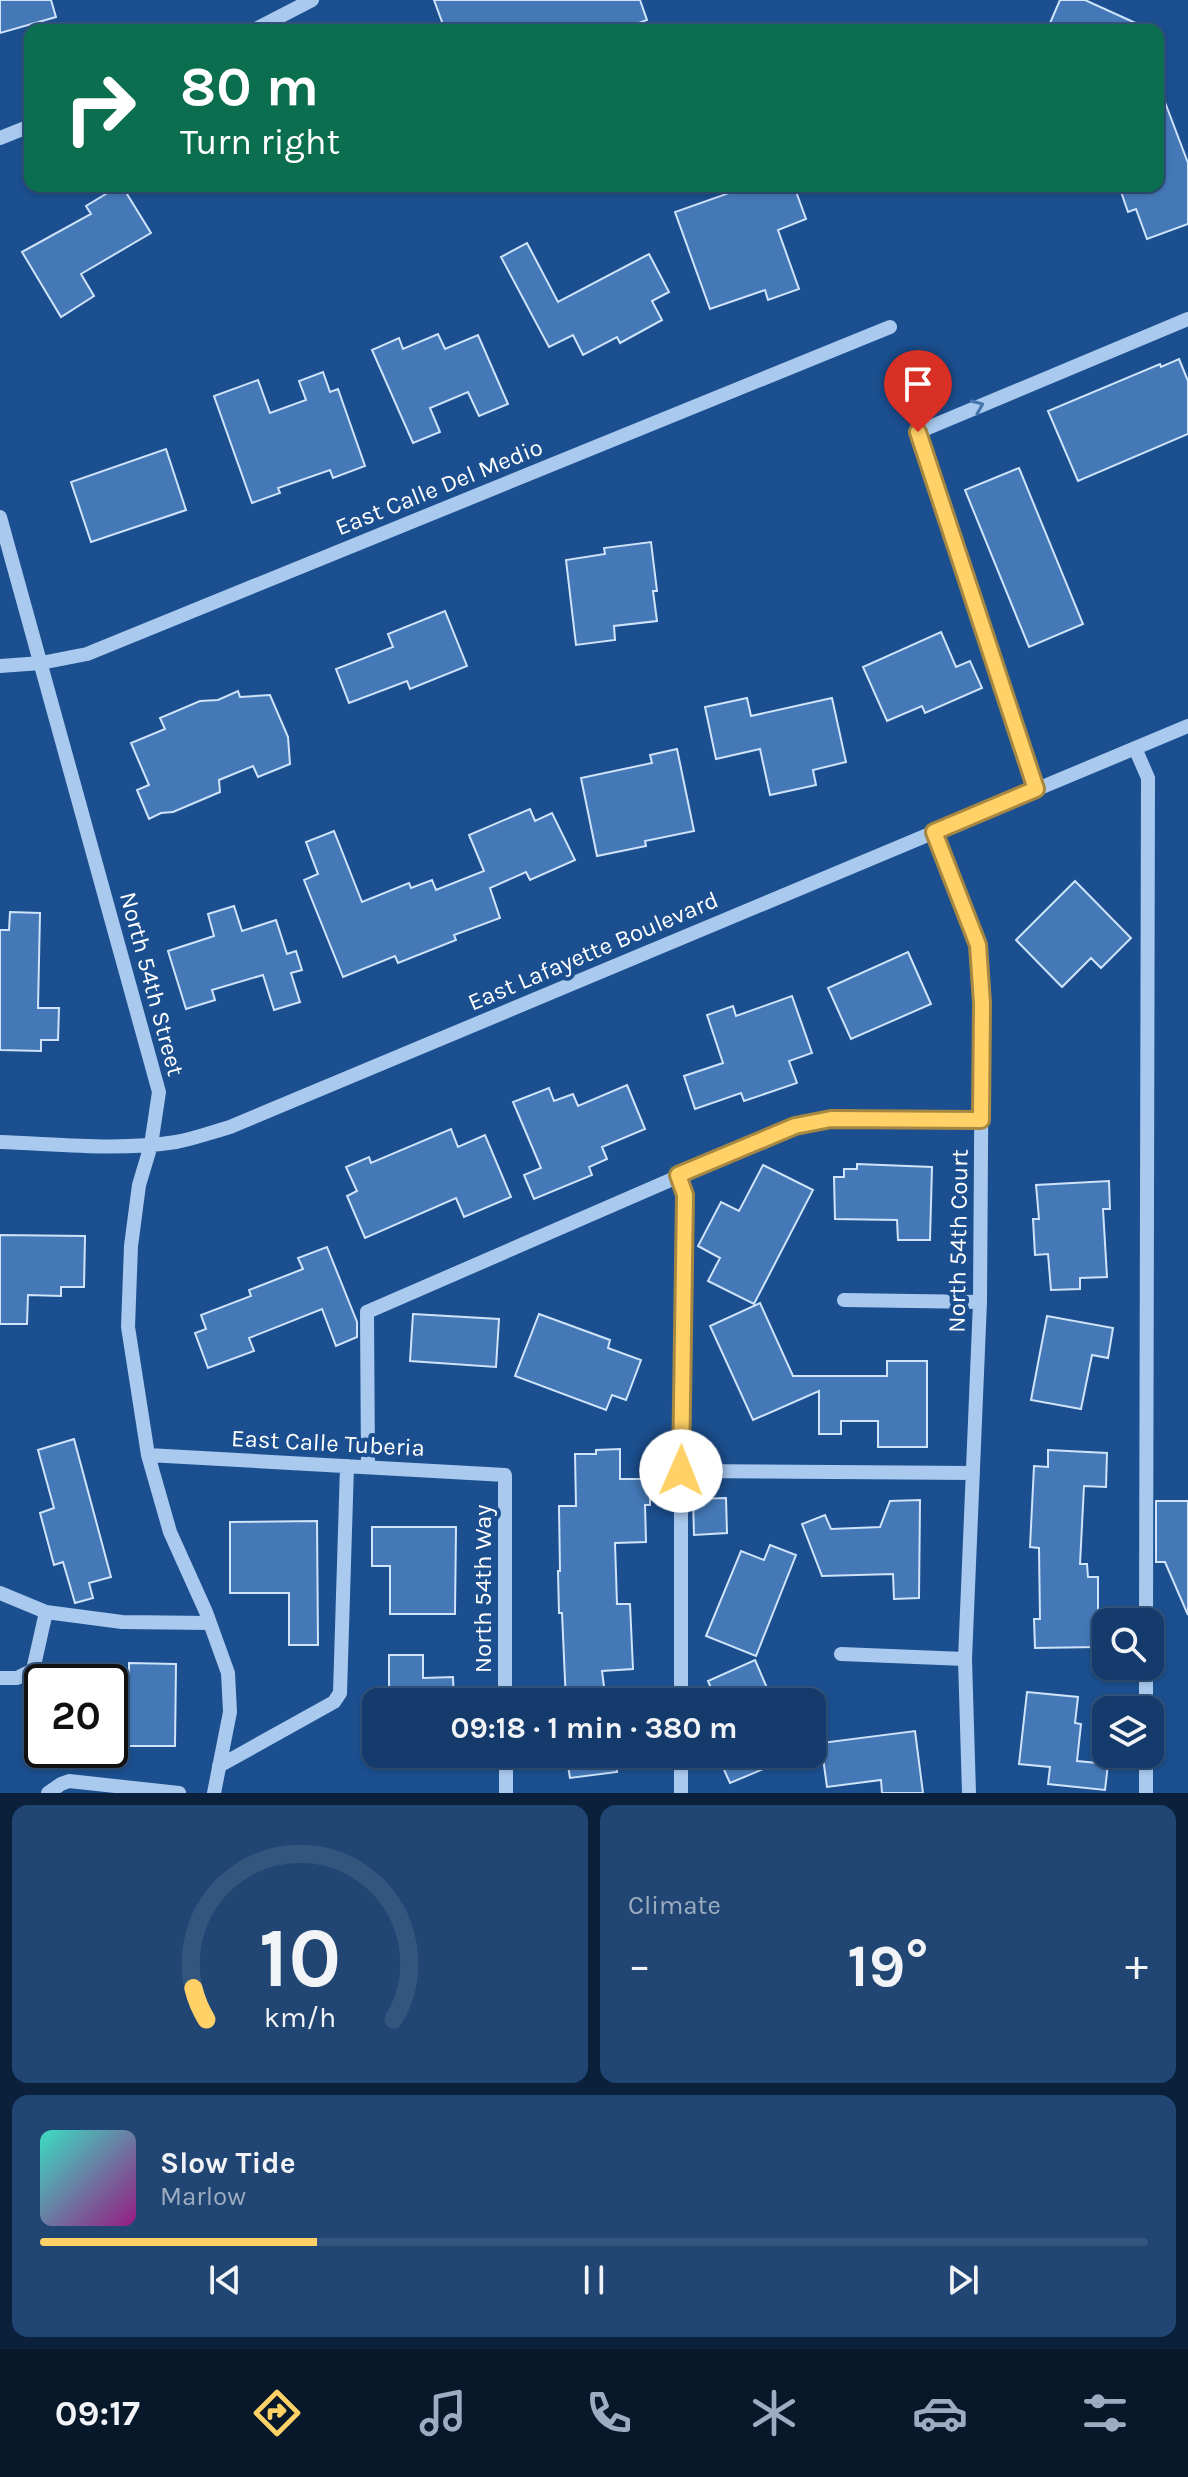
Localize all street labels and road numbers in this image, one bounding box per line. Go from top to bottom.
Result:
street label: East Calle Del Medio [331,433,547,541]
street label: East Lafayette Boulevard [464,886,722,1016]
street label: North 54th Street [114,889,190,1079]
street label: North 54th Court [942,1149,974,1333]
street label: East Calle Tuberia [230,1424,426,1462]
street label: North 54th Way [469,1505,497,1673]

